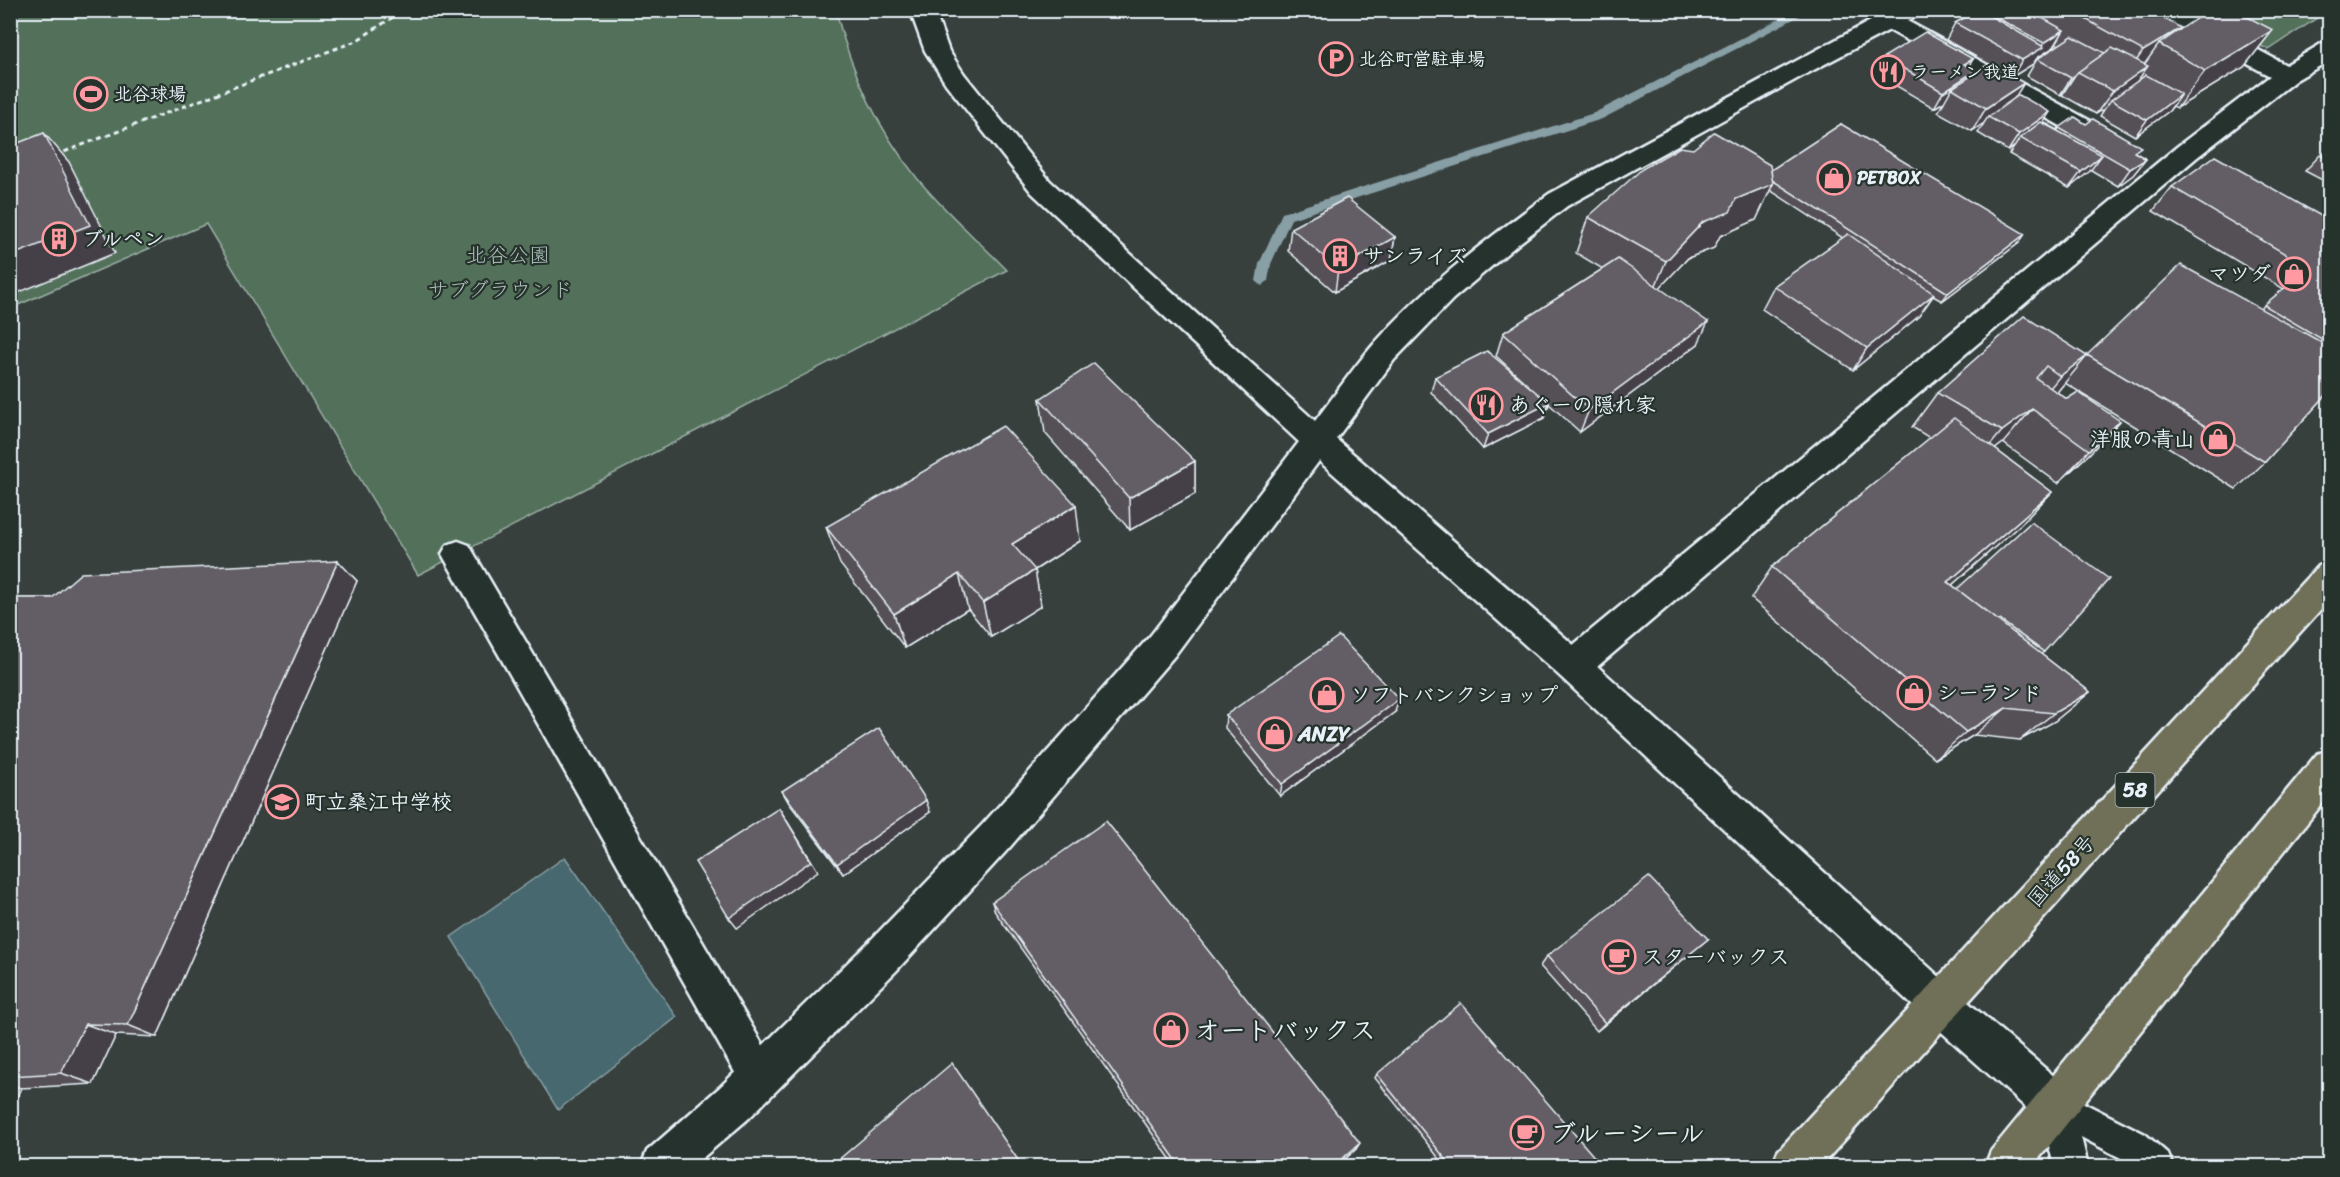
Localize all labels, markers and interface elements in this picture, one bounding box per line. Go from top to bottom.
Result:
parking icon: 北谷町営駐車場 [1318,41,1354,77]
place label: 北谷町営駐車場 [1359,43,1485,75]
restaurant icon: ラーメン我道 [1870,54,1906,90]
place label: ラーメン我道 [1911,56,2019,88]
sports icon: 北谷球場 [73,76,109,112]
place label: 北谷球場 [114,78,186,110]
shop icon: PETBOX [1816,160,1852,196]
place label: PETBOX [1857,162,1922,194]
place label: ブルペン [82,220,165,258]
building icon: ブルペン [41,221,77,257]
park label: 北谷公園 [466,236,550,274]
place label: サンライズ [1363,237,1467,275]
building icon: サンライズ [1322,238,1358,274]
place label: マツダ [2208,255,2271,293]
shop icon: マツダ [2276,256,2312,292]
park label: サブグラウンド [427,271,573,309]
place label: あぐーの隠れ家 [1509,386,1656,424]
restaurant icon: あぐーの隠れ家 [1468,387,1504,423]
place label: 洋服の青山 [2090,420,2195,458]
shop icon: 洋服の青山 [2200,421,2236,457]
place label: シーランド [1937,674,2042,712]
shop icon: シーランド [1896,675,1932,711]
place label: ソフトバンクショップ [1350,676,1558,714]
shop icon: ソフトバンクショップ [1309,677,1345,713]
place label: ANZY [1297,715,1351,753]
shop icon: ANZY [1257,716,1293,752]
road number: 58 [2116,773,2154,807]
place label: 町立桑江中学校 [305,783,452,821]
school or university icon: 町立桑江中学校 [264,784,300,820]
street label: 国道58号 [2017,825,2105,917]
place label: スターバックス [1642,938,1789,976]
cafe icon: スターバックス [1601,939,1637,975]
place label: オートバックス [1194,1007,1376,1053]
shop icon: オートバックス [1153,1012,1189,1048]
place label: ブルーシール [1550,1110,1705,1156]
cafe icon: ブルーシール [1509,1115,1545,1151]

